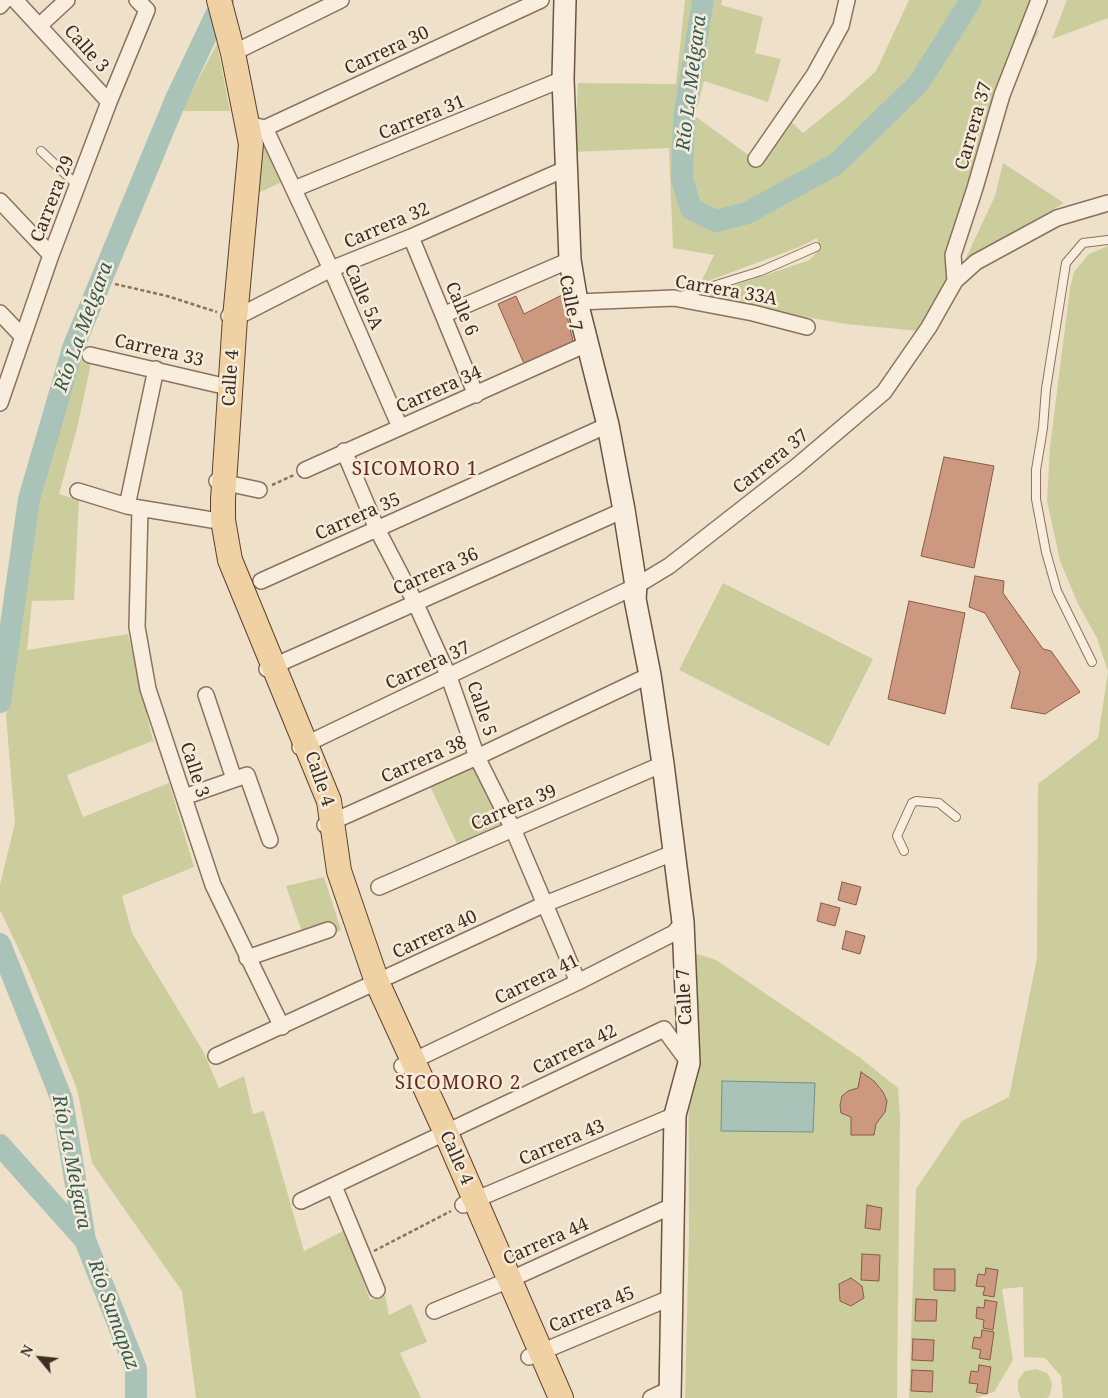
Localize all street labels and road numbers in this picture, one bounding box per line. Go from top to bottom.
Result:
street label: Calle 3 [59,21,113,77]
street label: Carrera 30 [341,22,433,80]
street label: Carrera 37 [951,79,997,173]
street label: Carrera 31 [376,91,468,145]
street label: Carrera 29 [27,153,79,245]
street label: Carrera 32 [341,198,433,254]
street label: Calle 5A [339,261,387,333]
street label: Carrera 33A [673,271,779,311]
street label: Calle 7 [554,273,586,333]
street label: Calle 6 [440,279,482,339]
street label: Carrera 33 [112,330,206,372]
street label: Calle 4 [218,349,244,407]
street label: Carrera 34 [393,362,485,418]
street label: Carrera 37 [729,425,813,499]
street label: Carrera 35 [312,489,404,545]
street label: Carrera 36 [390,544,482,600]
street label: Carrera 37 [382,637,474,695]
street label: Calle 5 [462,679,500,739]
street label: Carrera 38 [378,732,470,788]
street label: Calle 3 [175,740,213,800]
street label: Calle 4 [300,749,338,809]
street label: Carrera 39 [468,780,560,836]
street label: Carrera 40 [389,906,481,964]
street label: Carrera 41 [491,950,583,1010]
street label: Calle 7 [673,968,697,1026]
street label: Carrera 42 [529,1020,621,1080]
street label: Carrera 43 [516,1115,608,1171]
street label: Calle 4 [435,1128,477,1188]
street label: Carrera 44 [500,1214,592,1270]
street label: Carrera 45 [546,1282,638,1338]

